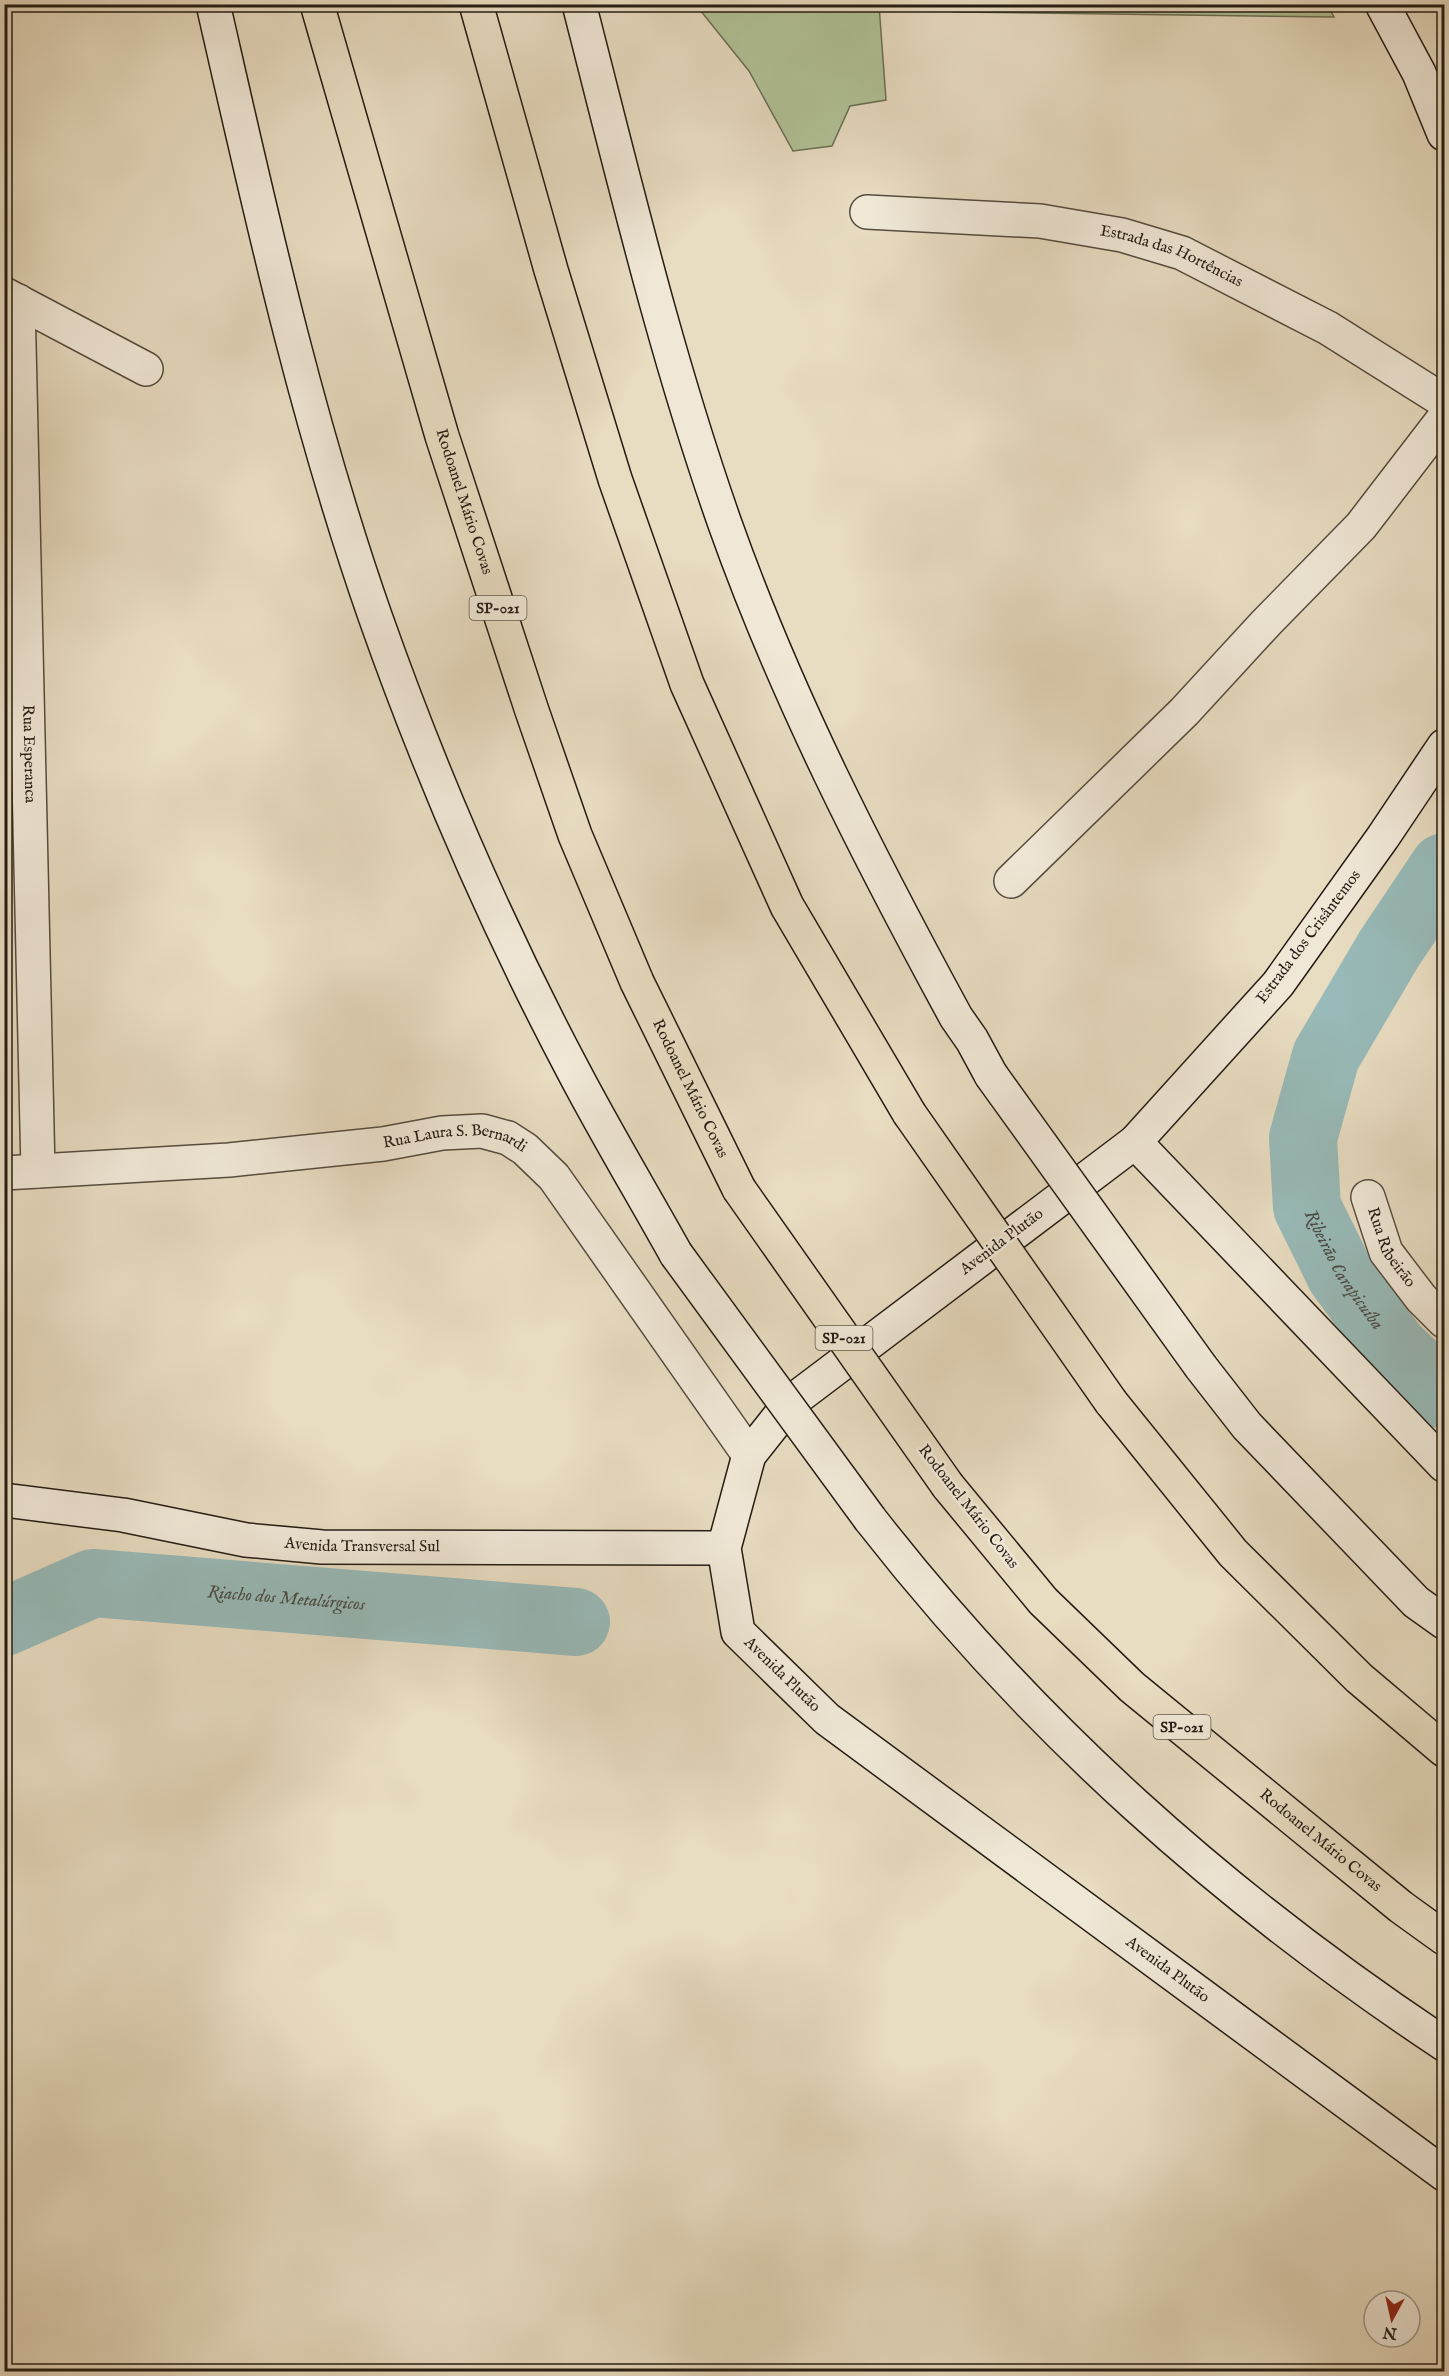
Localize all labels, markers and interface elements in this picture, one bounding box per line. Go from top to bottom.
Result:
street label: Estrada das Hortências [1098,221,1246,293]
street label: Rodoanel Mário Covas [430,427,497,578]
road number: SP-021 [470,596,526,620]
street label: Rua Esperanca [17,704,40,804]
street label: Estrada dos Crisântemos [1252,866,1366,1008]
street label: Rodoanel Mário Covas [647,1016,732,1162]
street label: Rua Laura S. Bernardi [382,1121,530,1157]
street label: Avenida Plutão [955,1204,1048,1280]
street label: Rua Ribeirão [1362,1205,1420,1292]
water label: Ribeirão Carapicuíba [1299,1206,1388,1334]
road number: SP-021 [816,1326,872,1350]
street label: Rodoanel Mário Covas [913,1441,1023,1573]
street label: Avenida Transversal Sul [283,1534,441,1557]
water label: Riacho dos Metalúrgicos [207,1581,367,1616]
street label: Avenida Plutão [739,1632,825,1717]
road number: SP-021 [1154,1715,1210,1739]
street label: Rodoanel Mário Covas [1255,1785,1386,1897]
street label: Avenida Plutão [1121,1932,1214,2008]
north arrow [1362,2289,1422,2349]
text: N [1382,2321,1399,2343]

